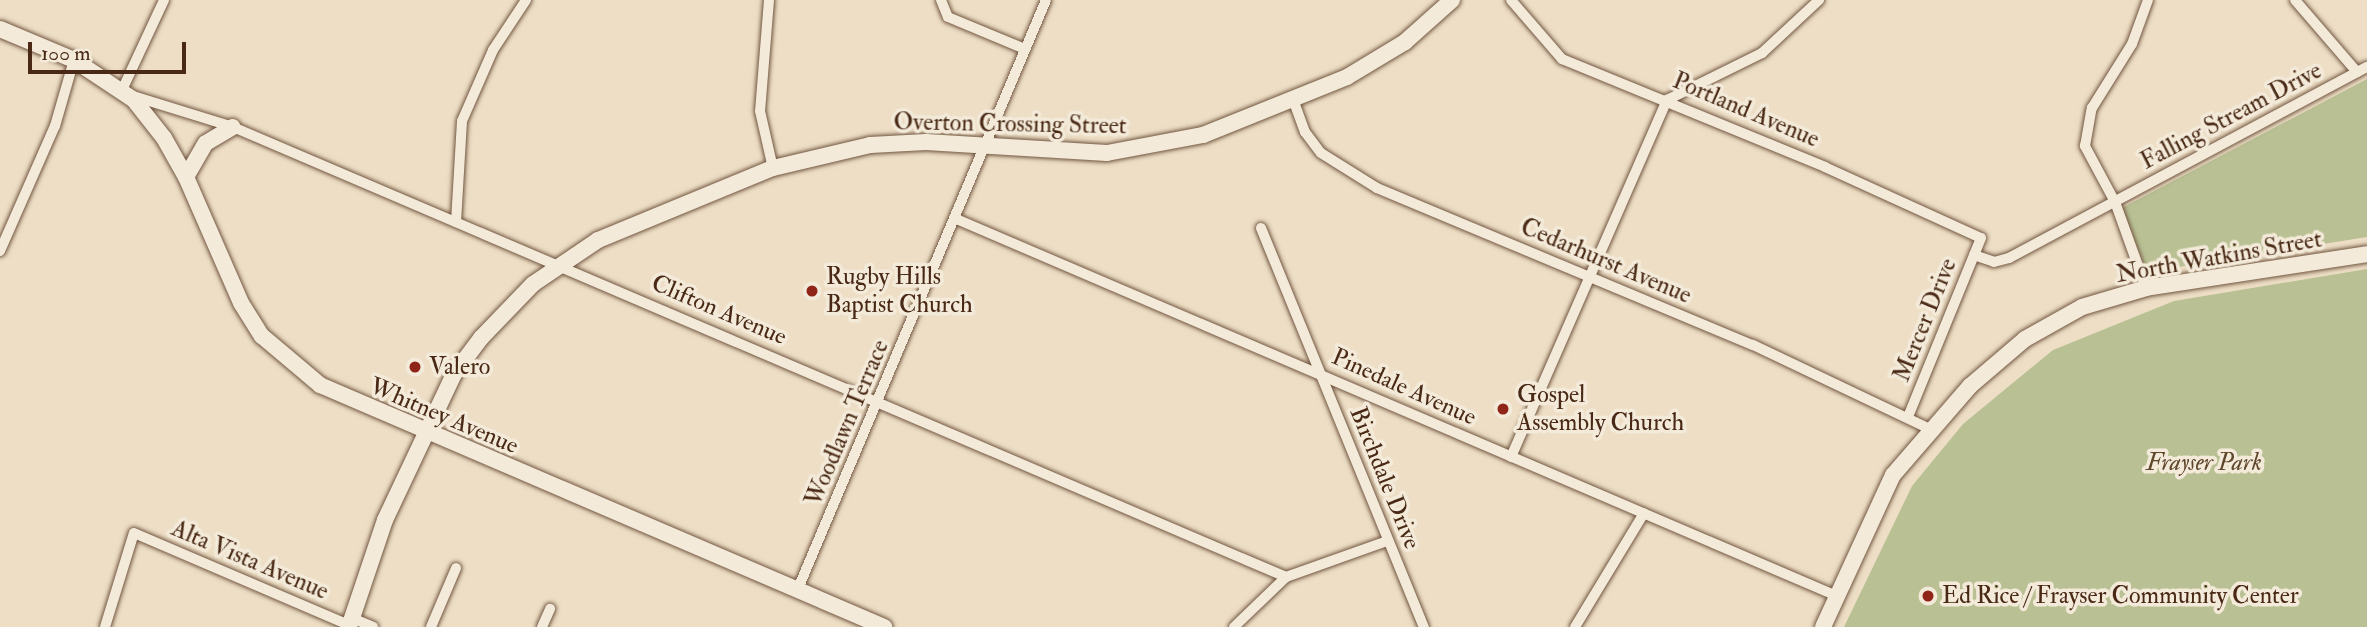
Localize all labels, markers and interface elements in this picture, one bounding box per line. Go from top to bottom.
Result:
scale bar [32,28,189,72]
text: 100 m [41,40,91,67]
street label: Falling Stream Drive [2136,56,2326,176]
street label: Portland Avenue [1668,66,1824,154]
street label: Overton Crossing Street [893,108,1127,140]
street label: Cedarhurst Avenue [1516,212,1696,310]
street label: North Watkins Street [2114,225,2324,289]
street label: Mercer Drive [1887,254,1963,386]
place label: Rugby Hills Baptist Church [826,263,972,319]
street label: Clifton Avenue [647,269,791,351]
marker: Rugby Hills Baptist Church [804,283,820,299]
street label: Woodlawn Terrace [799,336,895,510]
street label: Pinedale Avenue [1327,342,1481,432]
place label: Valero [429,353,490,381]
marker: Valero [407,359,423,375]
street label: Whitney Avenue [365,372,523,460]
place label: Gospel Assembly Church [1517,381,1684,437]
marker: Gospel Assembly Church [1495,401,1511,417]
street label: Birchdale Drive [1343,403,1427,553]
park label: Frayser Park [2146,449,2262,477]
street label: Alta Vista Avenue [167,514,333,606]
place label: Ed Rice / Frayser Community Center [1942,582,2299,610]
marker: Ed Rice / Frayser Community Center [1920,588,1936,604]

